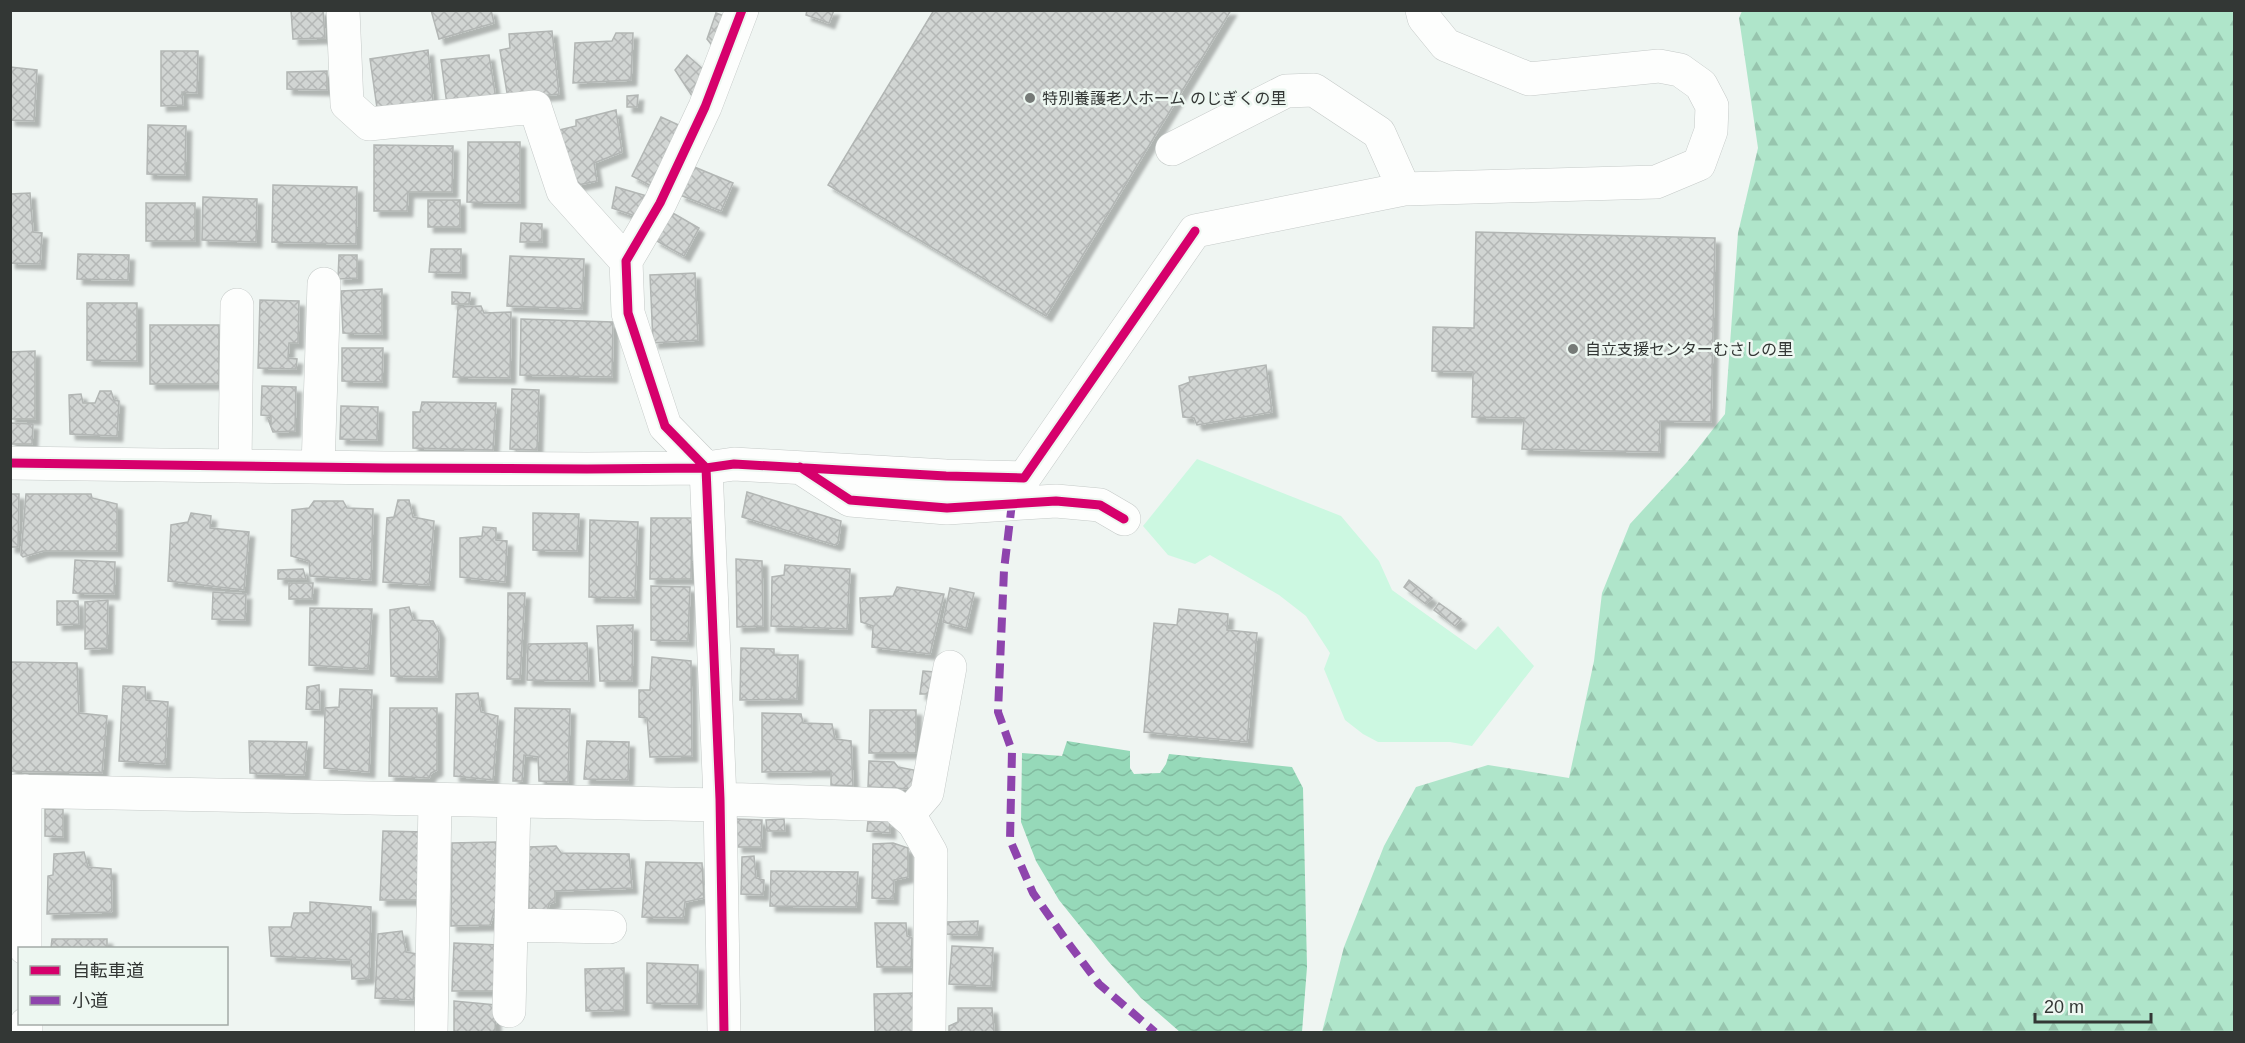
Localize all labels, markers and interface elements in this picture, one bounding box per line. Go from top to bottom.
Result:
place label: 特別養護老人ホーム のじぎくの里 [1042,90,1286,107]
marker: 特別養護老人ホーム のじぎくの里 [1023,91,1037,105]
place label: 自立支援センターむさしの里 [1585,341,1793,358]
marker: 自立支援センターむさしの里 [1566,342,1580,356]
legend [18,947,228,1025]
text: 自転車道 [72,961,144,981]
scale bar [2035,986,2150,1024]
text: 小道 [72,991,108,1011]
text: 20 m [2044,997,2084,1017]

